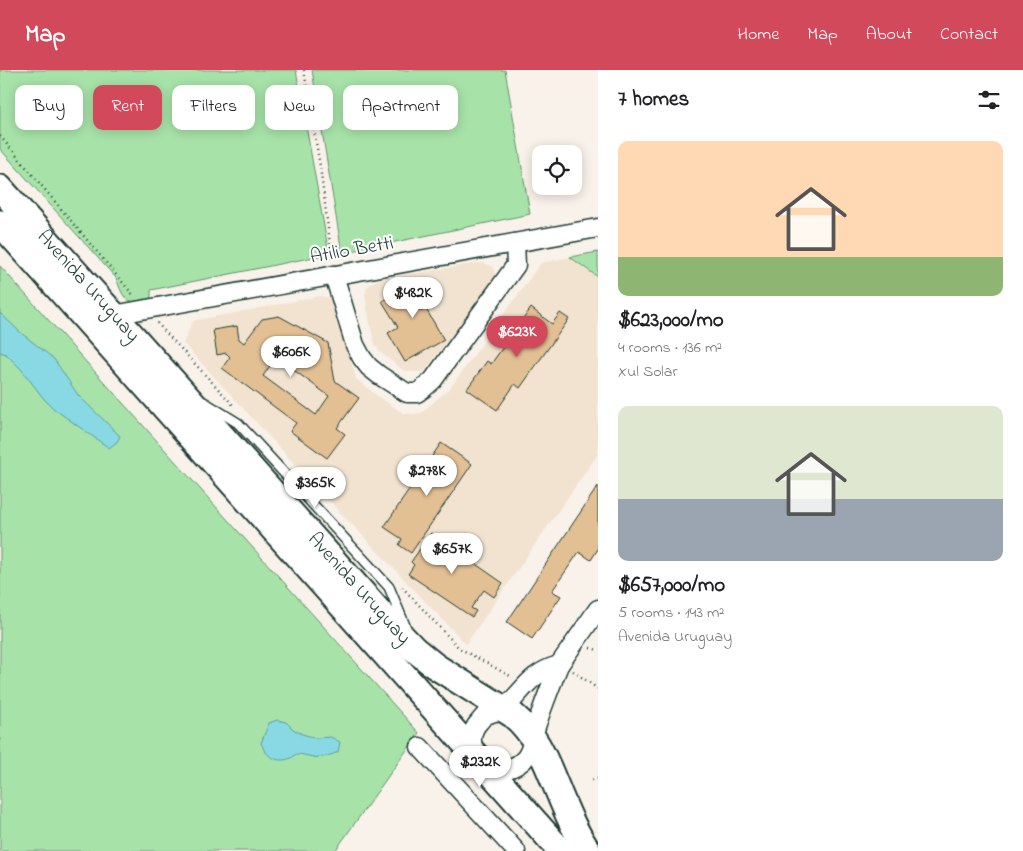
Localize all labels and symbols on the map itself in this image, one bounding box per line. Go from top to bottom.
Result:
street label: Avenida Uruguay [30,224,146,349]
street label: Atilio Betti [308,229,396,273]
pin: $482K [378,276,448,319]
pin: $623K [482,316,552,358]
pin: $606K [256,336,326,378]
pin: $278K [392,454,462,497]
pin: $365K [280,466,350,509]
street label: Avenida Uruguay [300,526,417,652]
pin: $657K [417,532,487,575]
pin: $232K [445,746,515,788]

